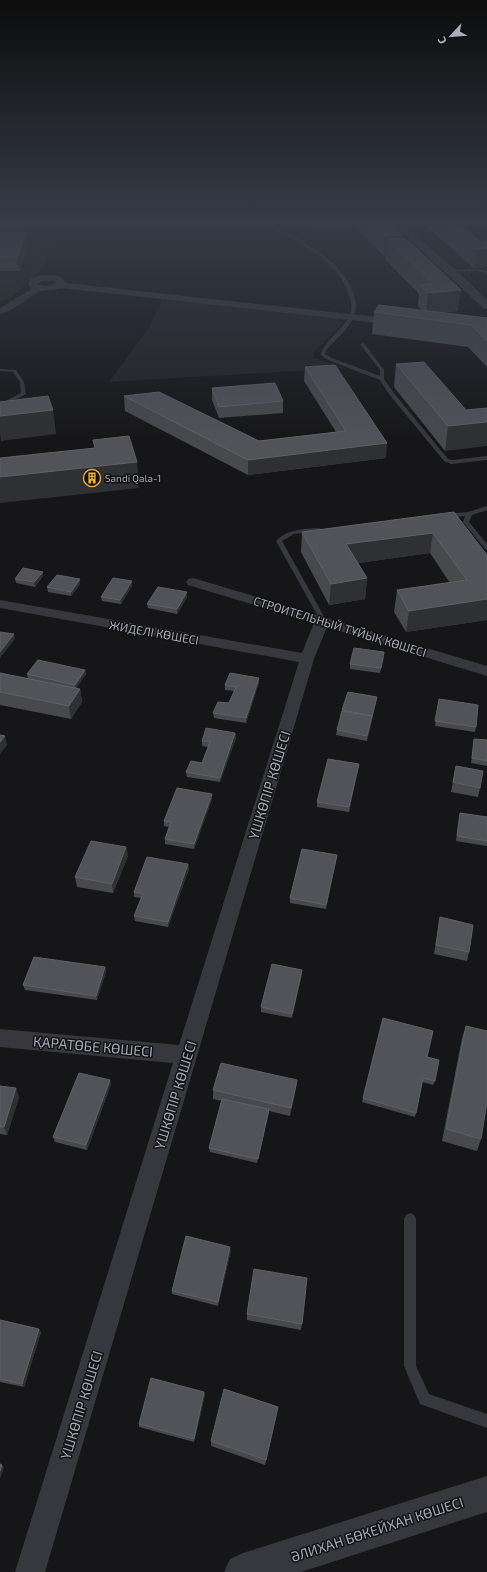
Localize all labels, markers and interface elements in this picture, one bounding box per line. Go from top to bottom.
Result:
north arrow [431,16,471,56]
text: С [434,34,449,46]
building icon: Sandi Qala-1 [82,468,102,488]
place label: Sandi Qala-1 [105,472,161,484]
street label: СТРОИТЕЛЬНЫЙ ТҰЙЫҚ КӨШЕСІ [252,593,428,659]
street label: ЖИДЕЛІ КӨШЕСІ [108,617,200,647]
street label: ҮШКӨПІР КӨШЕСІ [244,729,294,841]
street label: ҚАРАТӨБЕ КӨШЕСІ [32,1032,154,1060]
street label: ҮШКӨПІР КӨШЕСІ [150,1039,200,1151]
street label: ҮШКӨПІР КӨШЕСІ [56,1349,106,1461]
street label: ӘЛИХАН БӨКЕЙХАН КӨШЕСІ [289,1493,465,1565]

